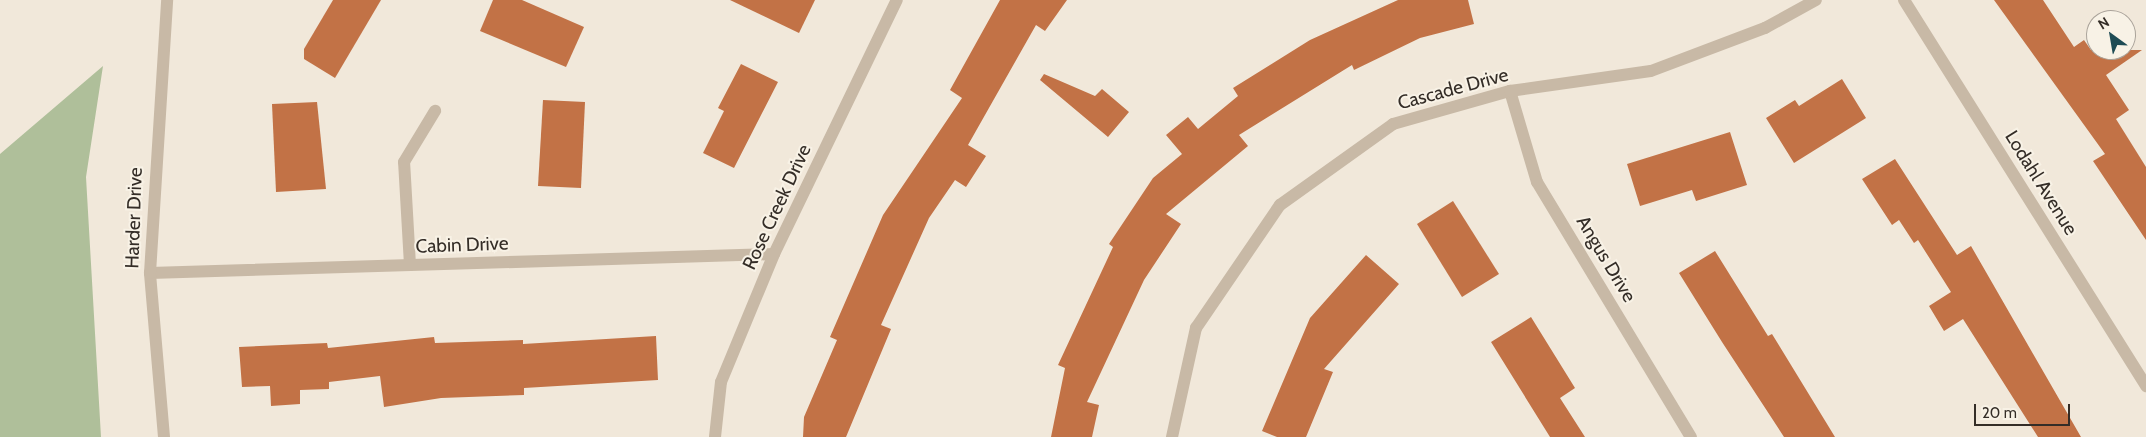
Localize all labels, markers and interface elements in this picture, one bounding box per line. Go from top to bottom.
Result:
north arrow [2086,10,2136,60]
text: N [2095,13,2113,33]
street label: Cascade Drive [1395,63,1511,115]
street label: Lodahl Avenue [2000,127,2082,239]
street label: Rose Creek Drive [738,141,816,273]
street label: Harder Drive [121,167,147,269]
street label: Angus Drive [1571,212,1641,306]
street label: Cabin Drive [415,232,509,258]
scale bar [1976,394,2072,426]
text: 20 m [1982,404,2017,422]

